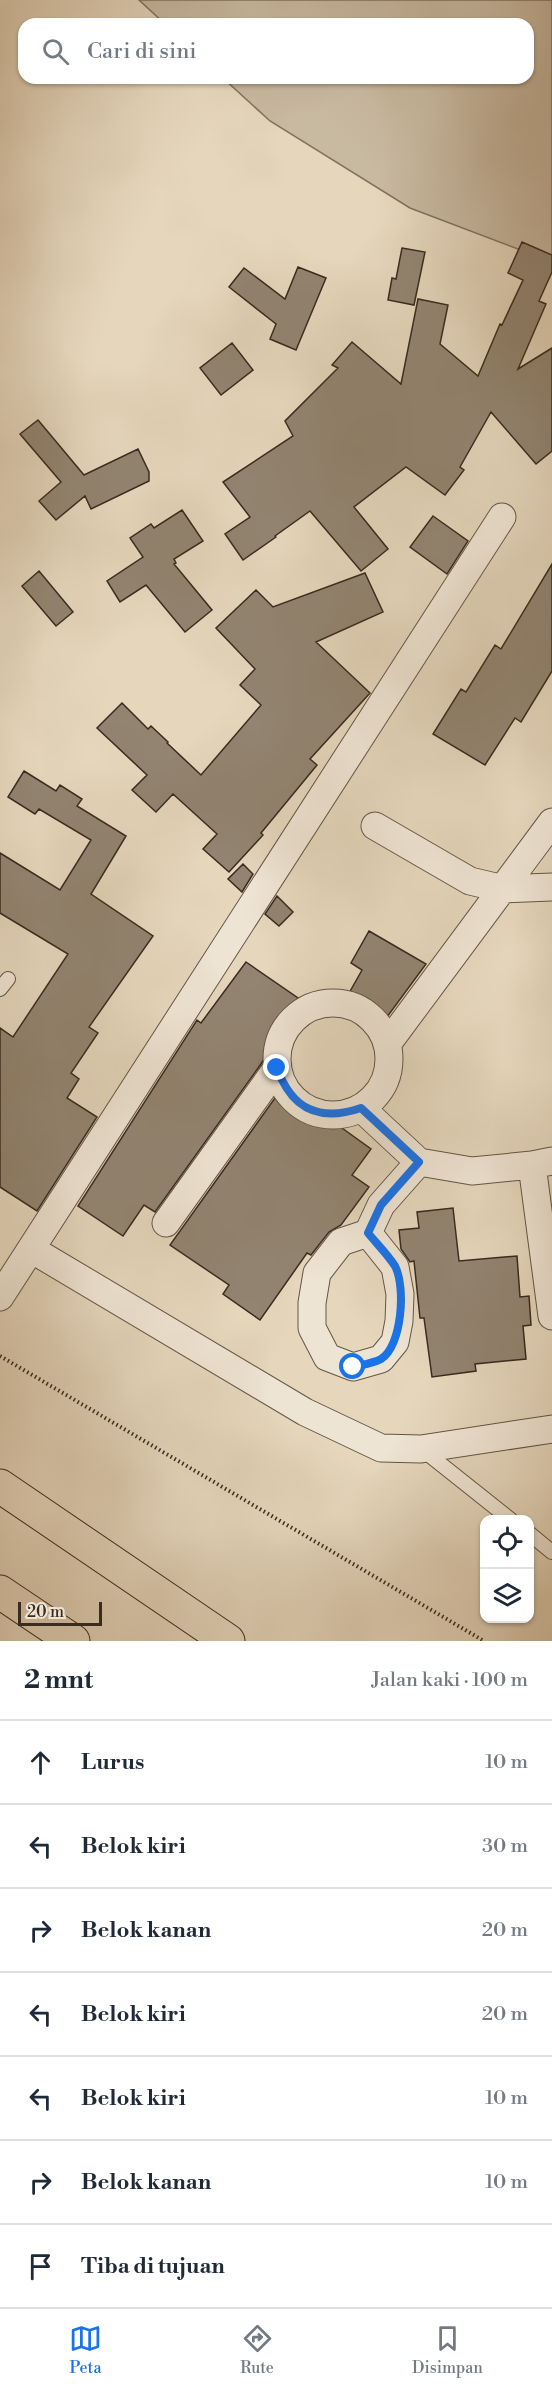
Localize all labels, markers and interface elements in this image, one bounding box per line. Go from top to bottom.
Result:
search box [18,18,534,84]
icon: search [39,35,72,68]
text: Cari di sini [87,38,197,65]
route end [263,1054,289,1080]
route start [339,1353,365,1379]
map controls [480,1515,534,1623]
button: locate [480,1515,534,1569]
button: layers [480,1569,534,1623]
scale bar [18,1599,102,1626]
text: 20 m [27,1602,64,1622]
text: 2 mnt [24,1664,93,1696]
text: Jalan kaki · 100 m [371,1668,528,1693]
icon: ahead [24,1746,57,1779]
text: Lurus [81,1749,144,1776]
text: 10 m [485,1750,528,1775]
icon: left [24,1830,57,1863]
text: Belok kiri [81,1833,186,1860]
text: 30 m [482,1834,528,1859]
icon: right [24,1914,57,1947]
text: Belok kanan [81,1917,211,1944]
text: 20 m [482,1918,528,1943]
icon: left [24,1998,57,2031]
text: Belok kiri [81,2001,186,2028]
text: 20 m [482,2002,528,2027]
icon: left [24,2082,57,2115]
text: Belok kiri [81,2085,186,2112]
text: 10 m [485,2086,528,2111]
icon: right [24,2166,57,2199]
text: Belok kanan [81,2169,211,2196]
text: 10 m [485,2170,528,2195]
icon: arrive [24,2250,57,2283]
text: Tiba di tujuan [81,2253,225,2280]
tab: Peta [69,2322,102,2378]
tab: Rute [240,2322,274,2378]
tab: Disimpan [412,2322,483,2378]

